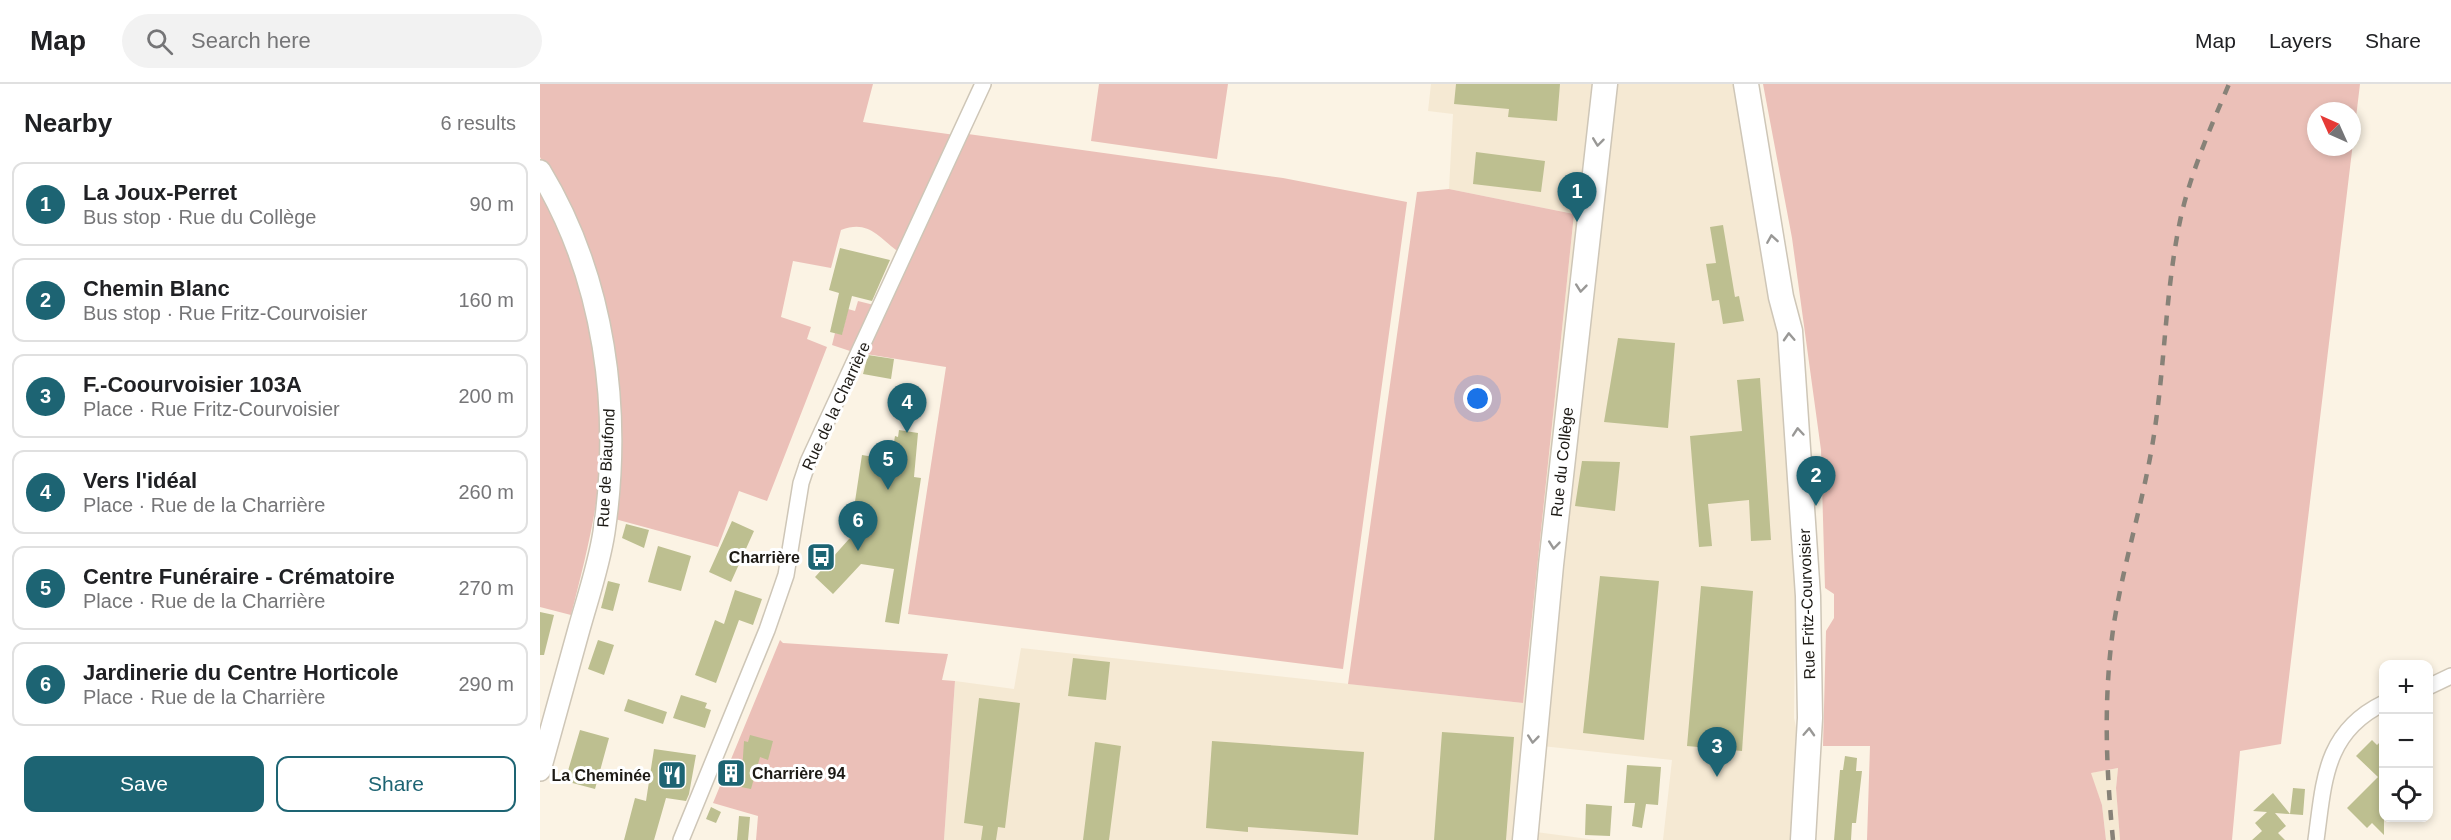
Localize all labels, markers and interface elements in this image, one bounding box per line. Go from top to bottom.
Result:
search box [122,14,542,68]
text: Map [30,25,86,56]
icon: search [143,25,176,58]
text: Search here [191,28,311,53]
text: Map [2195,29,2236,52]
text: Layers [2269,29,2332,52]
text: Share [2365,29,2421,52]
north arrow [2307,102,2361,156]
text: Nearby [24,108,112,138]
text: 6 results [440,112,516,134]
one-way arrow [1592,137,1604,147]
pin: 1 [1558,172,1596,222]
text: La Joux-Perret [83,180,237,205]
text: 1 [40,193,51,215]
text: 90 m [470,193,514,215]
text: Bus stop · Rue du Collège [83,206,316,228]
one-way arrow [1766,234,1779,244]
text: Chemin Blanc [83,276,230,301]
one-way arrow [1575,284,1588,293]
text: 2 [40,289,51,311]
text: 160 m [458,289,514,311]
text: Bus stop · Rue Fritz-Courvoisier [83,302,368,324]
one-way arrow [1783,333,1796,342]
street label: Rue de la Charrière [799,339,873,473]
text: F.-Coourvoisier 103A [83,372,302,397]
pin: 4 [888,384,926,433]
your location [1463,384,1492,413]
text: 3 [40,385,51,407]
text: 200 m [458,385,514,407]
text: Place · Rue Fritz-Courvoisier [83,398,340,420]
street label: Rue du Collège [1548,406,1576,518]
street label: Rue de Biaufond [594,408,618,528]
one-way arrow [1791,428,1804,437]
pin: 5 [868,440,908,490]
pin: 2 [1796,456,1836,506]
text: Vers l'idéal [83,468,197,493]
text: 4 [40,481,51,503]
text: 260 m [458,481,514,503]
text: Place · Rue de la Charrière [83,494,325,516]
pin: 6 [838,502,878,551]
street label: Rue Fritz-Courvoisier [1796,528,1818,680]
one-way arrow [1548,540,1560,549]
bus stop icon: Charrière [805,541,837,573]
place label: Charrière [729,549,800,566]
text: Centre Funéraire - Crématoire [83,564,395,589]
text: 5 [40,577,51,599]
text: 270 m [458,577,514,599]
text: Place · Rue de la Charrière [83,590,325,612]
text: Jardinerie du Centre Horticole [83,660,398,685]
map controls [2379,660,2433,822]
button: + [2379,660,2433,714]
text: 6 [40,673,51,695]
text: 290 m [458,673,514,695]
text: Place · Rue de la Charrière [83,686,325,708]
button: − [2379,714,2433,768]
one-way arrow [1802,727,1815,736]
pin: 3 [1698,728,1736,777]
one-way arrow [1528,734,1540,743]
button: Save [24,756,264,812]
button: Share [276,756,516,812]
building icon: Charrière 94 [715,757,747,789]
restaurant icon: La Cheminée [656,759,688,791]
place label: Charrière 94 [752,765,845,782]
place label: La Cheminée [551,767,651,784]
button: locate [2379,768,2433,822]

